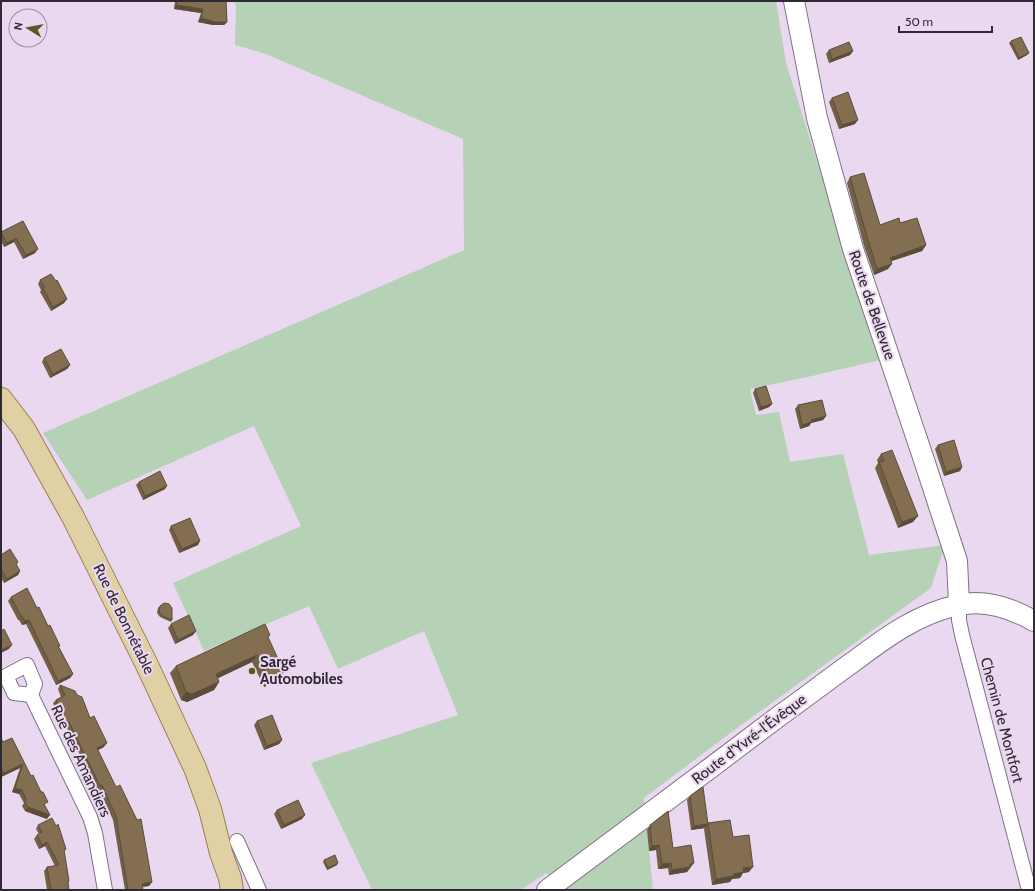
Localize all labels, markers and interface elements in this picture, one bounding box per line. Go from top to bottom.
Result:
north arrow [8,8,48,48]
scale bar [899,8,992,34]
text: 50 m [905,14,933,29]
text: N [11,21,26,31]
street label: Route de Bellevue [845,248,899,362]
street label: Rue de Bonnétable [89,561,159,677]
place label: Sargé Automobiles [260,653,343,688]
street label: Chemin de Montfort [977,655,1027,785]
marker: Sargé Automobiles [247,666,257,676]
street label: Route d'Yvré-l'Évêque [688,689,810,788]
street label: Rue des Amandiers [47,702,115,820]

